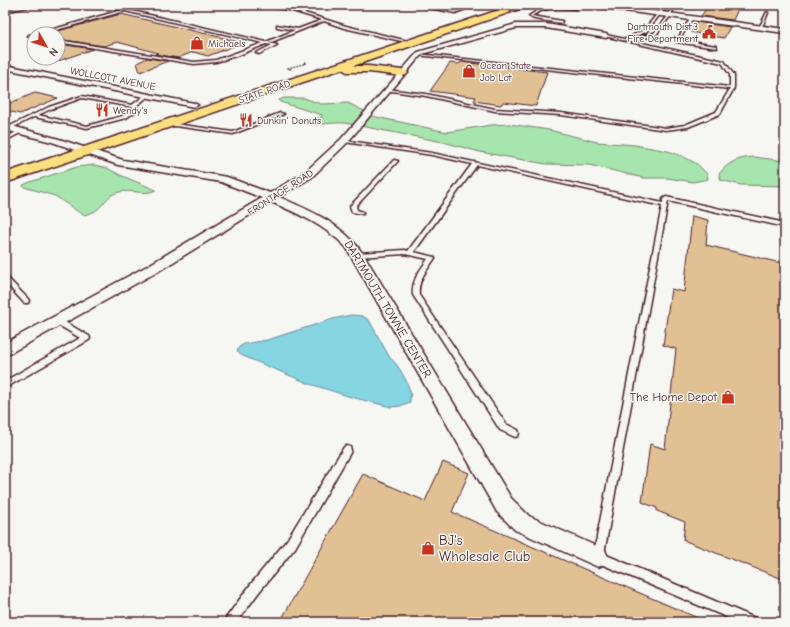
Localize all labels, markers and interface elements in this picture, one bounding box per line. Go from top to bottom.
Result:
place label: Dartmouth Dist.3 Fire Department [627,21,699,45]
public building icon: Dartmouth Dist.3 Fire Department [701,24,717,40]
north arrow [26,26,66,66]
shop icon: Michaels [189,35,205,51]
place label: Michaels [208,38,245,50]
text: N [46,45,61,59]
place label: Ocean State Job Lot [480,60,531,84]
shop icon: Ocean State Job Lot [461,63,477,79]
street label: WOLLCOTT AVENUE [69,65,157,93]
street label: STATE ROAD [237,77,292,106]
restaurant icon: Wendy's [94,102,110,118]
place label: Wendy's [113,105,147,117]
restaurant icon: Dunkin' Donuts [238,112,254,128]
place label: Dunkin' Donuts [257,115,321,127]
street label: FRONTAGE ROAD [245,167,316,219]
street label: DARTMOUTH TOWNE CENTER [341,238,435,380]
shop icon: The Home Depot [720,389,736,405]
place label: The Home Depot [630,390,718,404]
place label: BJ's Wholesale Club [439,532,530,565]
shop icon: BJ's Wholesale Club [420,540,436,556]

